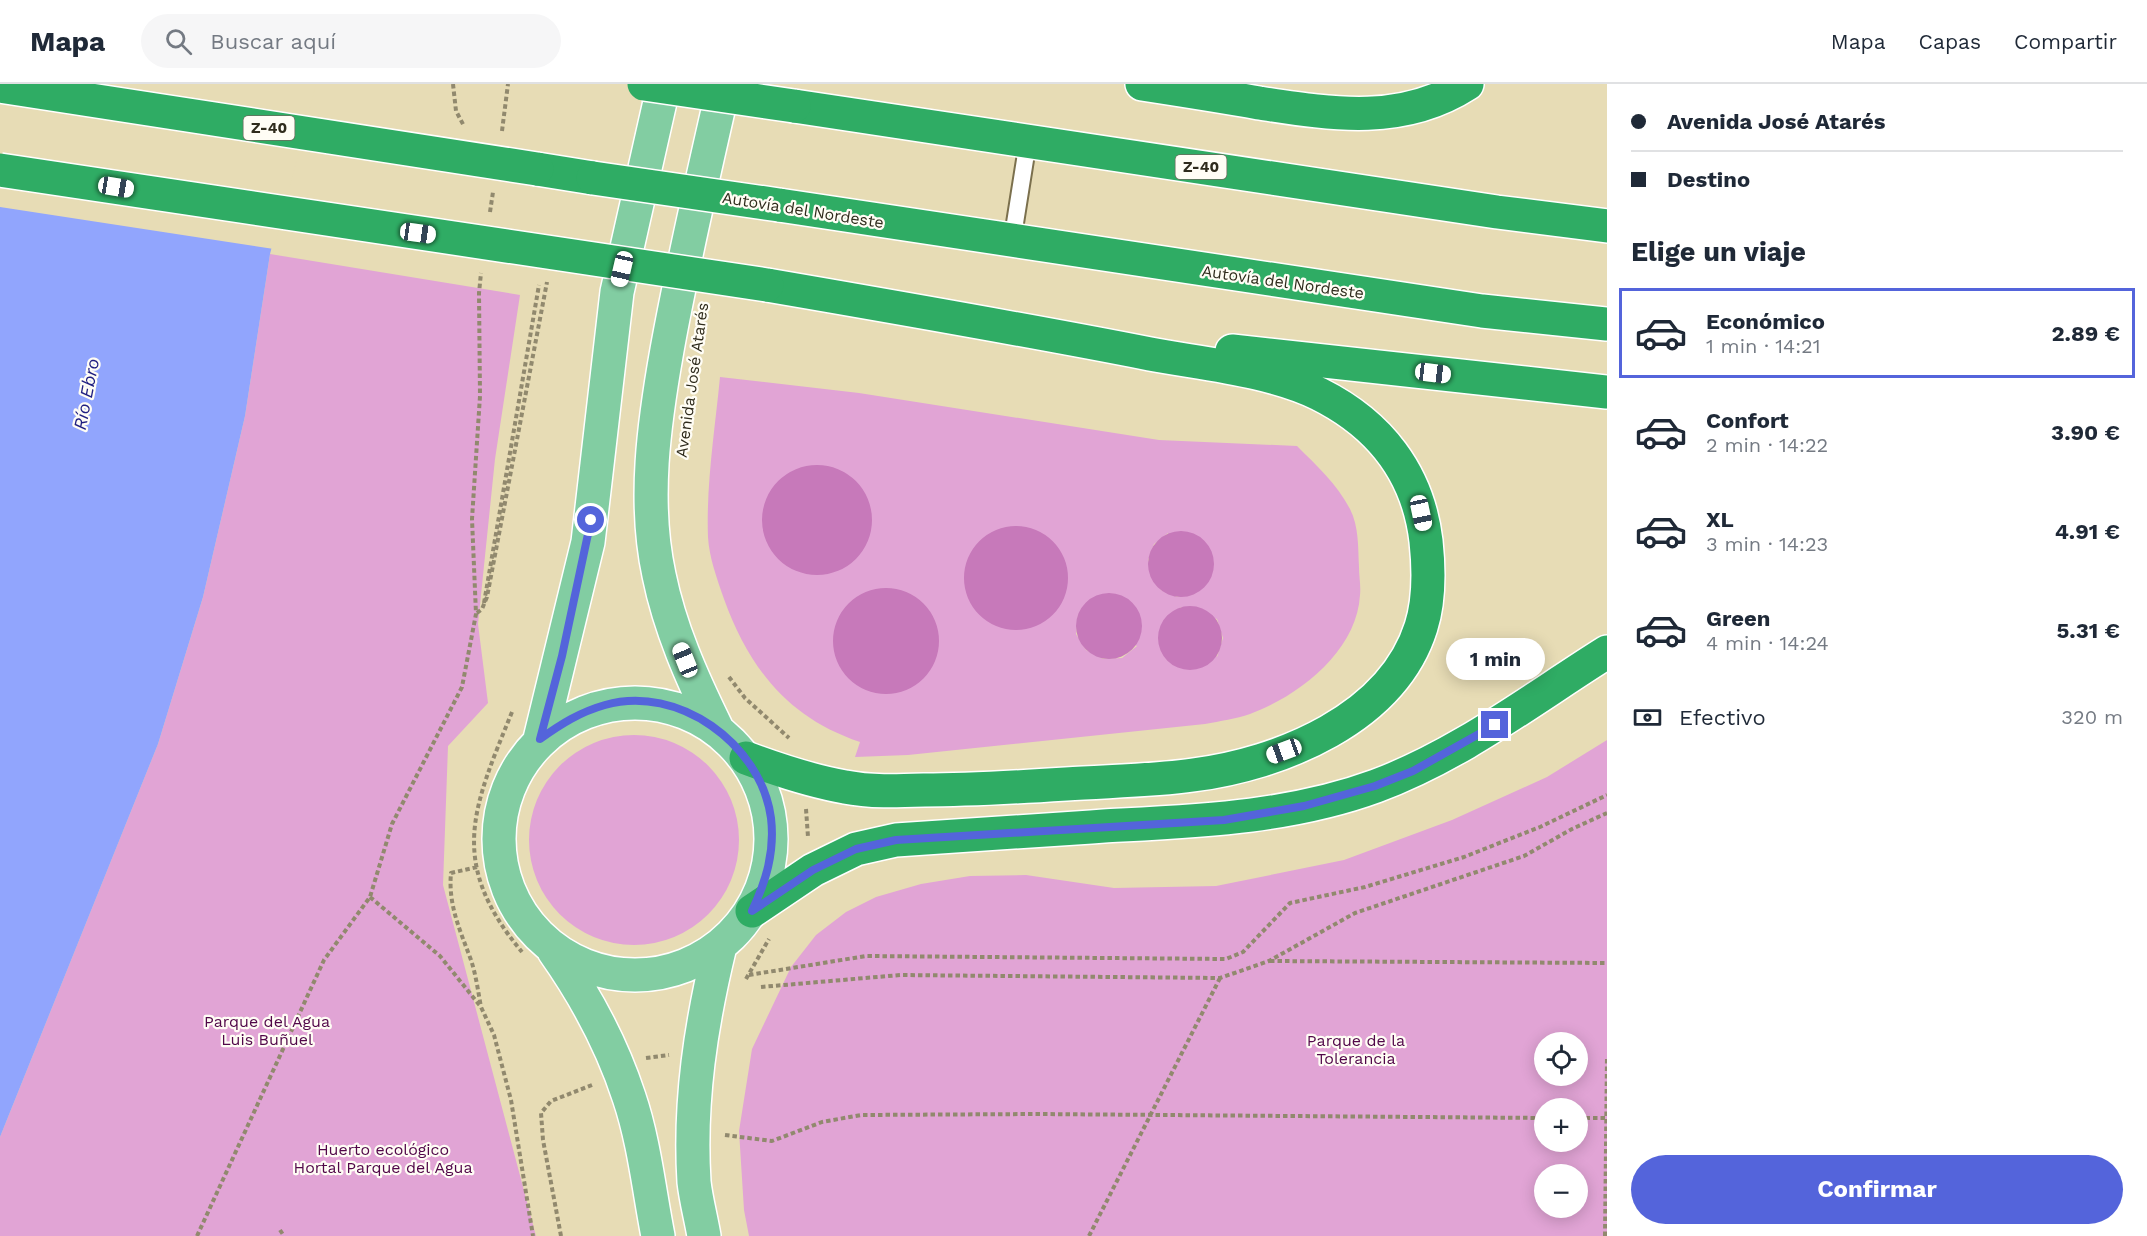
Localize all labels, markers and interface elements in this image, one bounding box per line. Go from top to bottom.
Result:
search box [141,14,561,68]
text: Mapa [30,25,105,58]
icon: search [162,25,195,58]
text: Buscar aquí [210,29,336,54]
text: Mapa [1831,29,1886,54]
text: Capas [1919,29,1981,54]
text: Compartir [2014,29,2117,54]
text: Avenida José Atarés [1667,109,1886,134]
road number: Z-40 [244,116,294,140]
road number: Z-40 [1176,155,1226,179]
text: Destino [1667,167,1750,192]
car [97,175,135,199]
street label: Autovía del Nordeste [721,188,885,232]
car [399,222,437,244]
text: Elige un viaje [1631,236,1806,268]
car [609,249,635,289]
street label: Autovía del Nordeste [1201,261,1365,303]
street label: Avenida José Atarés [672,301,712,459]
icon: car [1634,306,1688,360]
text: Económico [1706,309,1825,334]
text: 2.89 € [2051,321,2120,346]
text: 1 min · 14:21 [1706,334,1821,358]
water label: Río Ebro [69,356,103,432]
car [1414,362,1452,384]
icon: car [1634,405,1688,459]
text: Confort [1706,408,1789,433]
text: 3.90 € [2051,420,2120,445]
text: 2 min · 14:22 [1706,433,1828,457]
car [1408,494,1434,532]
icon: car [1634,504,1688,558]
route start [577,506,604,533]
text: XL [1706,507,1734,532]
text: 4.91 € [2055,519,2120,544]
text: 3 min · 14:23 [1706,532,1828,556]
icon: car [1634,603,1688,657]
text: Green [1706,606,1770,631]
text: 5.31 € [2057,618,2120,643]
text: 4 min · 14:24 [1706,631,1829,655]
callout: 1 min [1446,638,1544,680]
car [670,640,700,680]
text: 1 min [1470,647,1521,671]
icon: cash [1631,701,1664,734]
text: Efectivo [1679,705,1766,730]
text: 320 m [2061,705,2123,729]
route end [1481,711,1508,738]
car [1264,736,1304,766]
park label: Parque del Agua Luis Buñuel [204,1012,330,1049]
park label: Parque de la Tolerancia [1307,1031,1405,1068]
map controls [1534,1032,1588,1218]
button: locate [1534,1032,1588,1086]
button: + [1534,1098,1588,1152]
park label: Huerto ecológico Hortal Parque del Agua [294,1140,472,1177]
button: Confirmar [1631,1155,2123,1224]
button: − [1534,1164,1588,1218]

